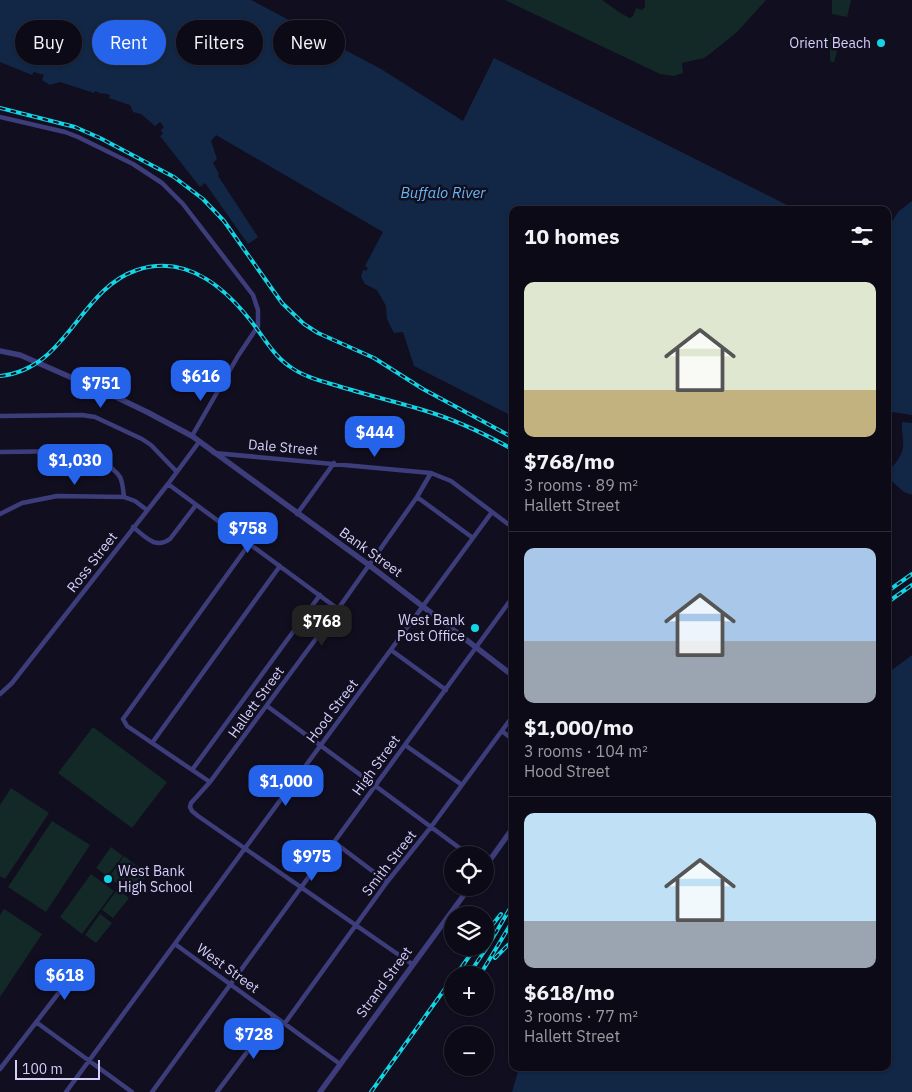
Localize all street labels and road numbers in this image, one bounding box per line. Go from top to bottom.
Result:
street label: Dale Street [247,435,319,459]
street label: Bank Street [336,523,406,581]
street label: Ross Street [63,528,121,596]
street label: Hallett Street [224,663,288,741]
street label: Hood Street [302,675,362,747]
street label: High Street [348,731,404,799]
street label: Smith Street [358,826,420,899]
street label: West Street [193,939,263,997]
street label: Strand Street [352,943,416,1021]

